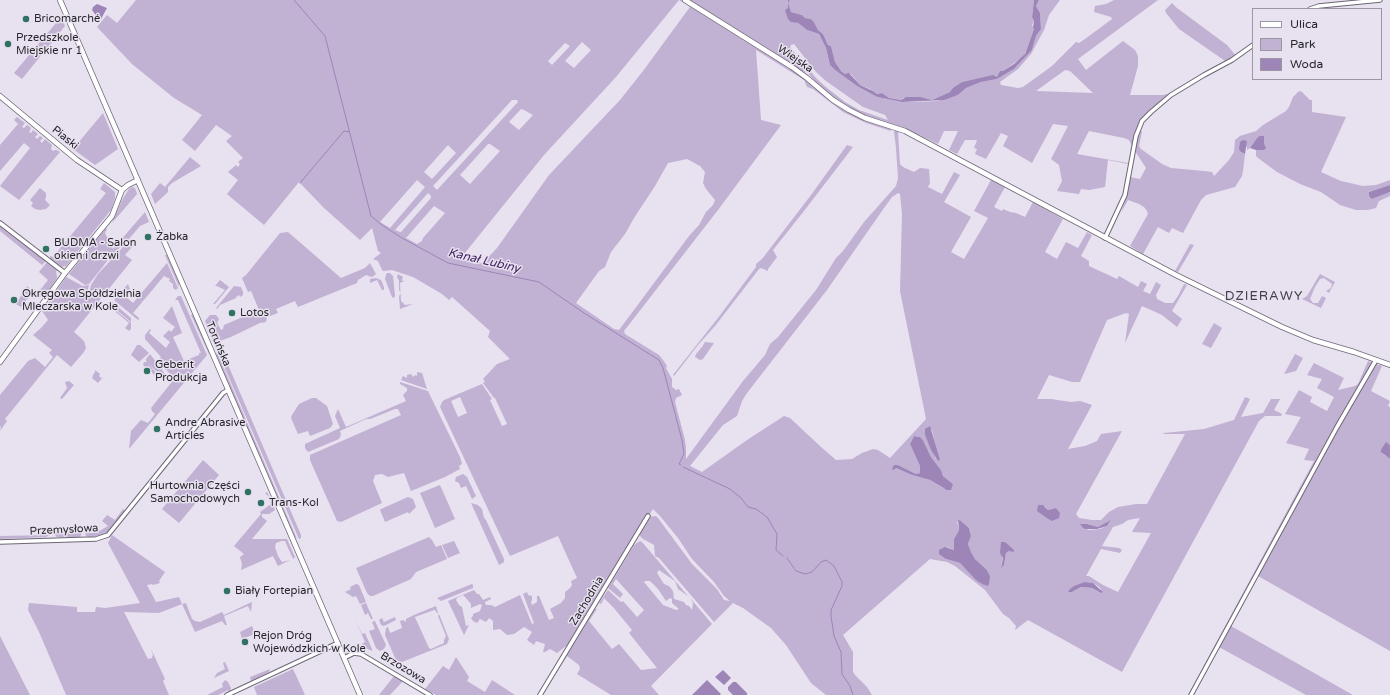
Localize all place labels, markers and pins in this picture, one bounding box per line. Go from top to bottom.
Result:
place label: Bricomarché [34,12,100,26]
marker: Bricomarché [21,14,31,24]
place label: Przedszkole Miejskie nr 1 [16,31,82,57]
marker: Przedszkole Miejskie nr 1 [3,39,13,49]
place label: Żabka [156,230,188,244]
marker: Żabka [143,232,153,242]
place label: BUDMA - Salon okien i drzwi [54,236,136,262]
marker: BUDMA - Salon okien i drzwi [41,244,51,254]
place label: Okręgowa Spółdzielnia Mleczarska w Kole [22,287,141,313]
marker: Okręgowa Spółdzielnia Mleczarska w Kole [9,295,19,305]
place label: Lotos [240,306,269,320]
marker: Lotos [227,308,237,318]
place label: Geberit Produkcja [155,358,207,384]
marker: Geberit Produkcja [142,366,152,376]
place label: Andre Abrasive Articles [165,416,245,442]
marker: Andre Abrasive Articles [152,424,162,434]
place label: Hurtownia Części Samochodowych [150,479,240,505]
marker: Hurtownia Części Samochodowych [243,487,253,497]
place label: Trans-Kol [269,496,319,510]
marker: Trans-Kol [256,498,266,508]
place label: Biały Fortepian [235,584,313,598]
marker: Biały Fortepian [222,586,232,596]
place label: Rejon Dróg Wojewódzkich w Kole [253,629,366,655]
marker: Rejon Dróg Wojewódzkich w Kole [240,637,250,647]

